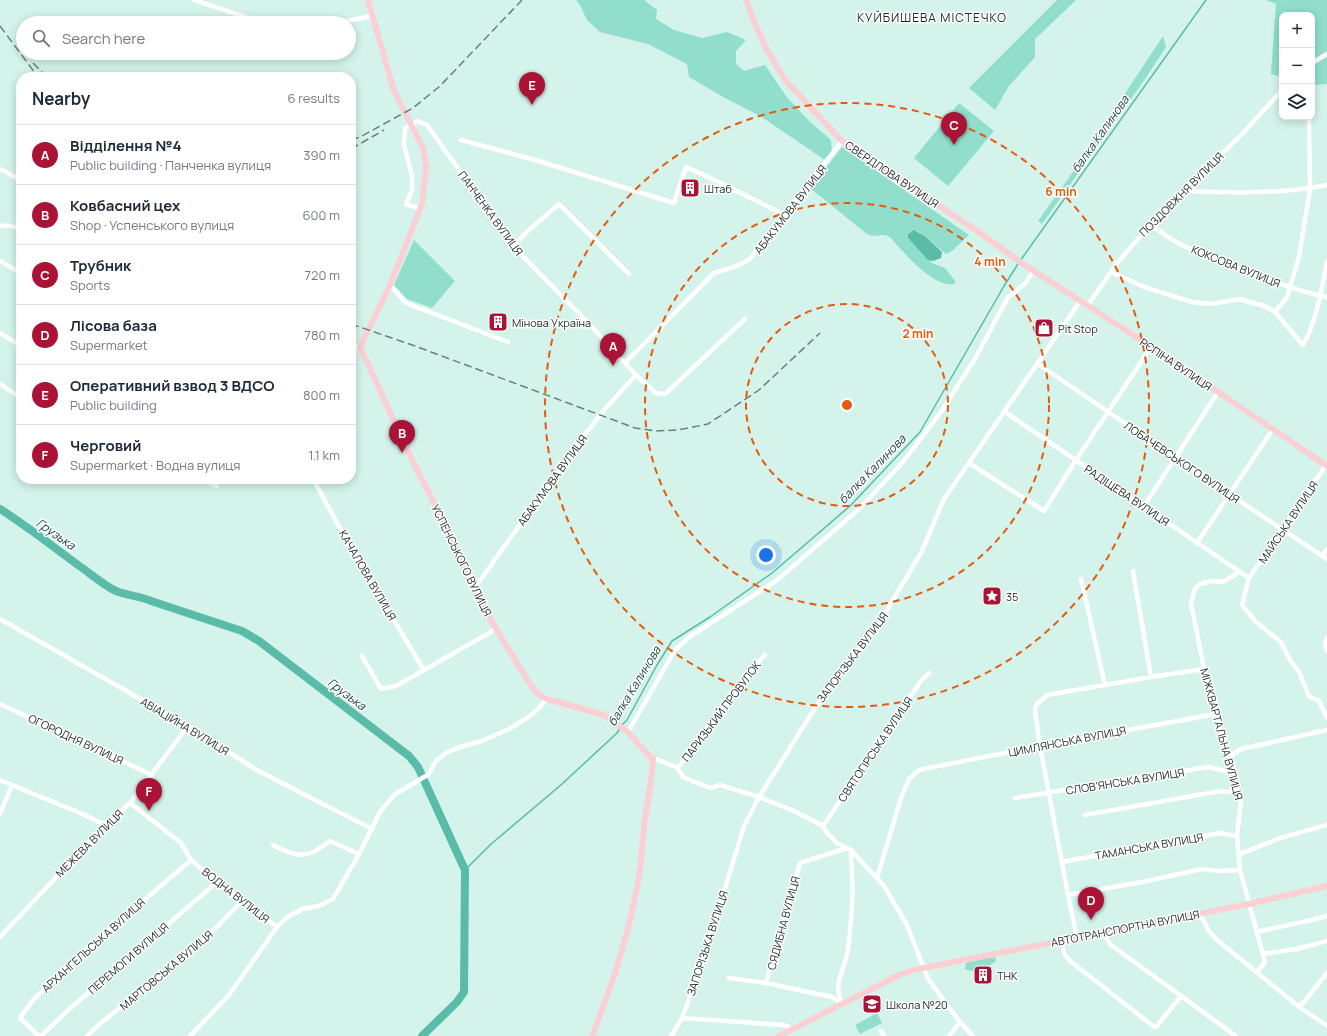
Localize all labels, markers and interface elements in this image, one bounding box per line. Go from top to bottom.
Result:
district label: КУЙБИШЕВА МІСТЕЧКО [857,9,1007,26]
map controls [1279,12,1315,120]
button: + [1279,12,1315,48]
search box [16,16,356,60]
icon: search [30,27,52,49]
text: Search here [62,28,145,49]
button: − [1279,48,1315,84]
pin: E [519,72,545,105]
button: layers [1279,84,1315,120]
text: Nearby [32,87,90,110]
text: 6 results [288,89,340,107]
water label: балка Калинова [1067,91,1134,176]
pin: C [941,112,967,145]
text: Відділення №4 [70,135,182,156]
street label: СВЕРДЛОВА ВУЛИЦЯ [842,137,942,211]
text: A [41,146,49,164]
text: 390 m [303,146,340,164]
street label: ПОЗДОВЖНЯ ВУЛИЦЯ [1136,148,1227,239]
text: Public building · Панченка вулиця [70,156,271,174]
street label: АБАКУМОВА ВУЛИЦЯ [750,161,830,257]
street label: ПАНЧЕНКА ВУЛИЦЯ [455,168,527,258]
building icon: Штаб [679,177,701,199]
place label: Штаб [704,181,732,196]
text: 6 min [1045,183,1077,200]
text: Ковбасний цех [70,195,180,216]
text: B [41,206,49,224]
text: 600 m [302,206,340,224]
text: Shop · Успенського вулиця [70,216,234,234]
street label: КОКСОВА ВУЛИЦЯ [1189,241,1283,291]
text: 4 min [974,253,1006,270]
text: Трубник [70,255,131,276]
text: C [40,266,50,284]
text: 720 m [305,266,340,284]
text: Sports [70,276,110,294]
building icon: Мінова Україна [487,311,509,333]
text: Лісова база [70,315,157,336]
place label: Мінова Україна [512,315,591,330]
shop icon: Pit Stop [1033,317,1055,339]
place label: Pit Stop [1058,321,1098,336]
text: 2 min [902,325,934,342]
text: D [40,326,50,344]
text: 780 m [304,326,340,344]
pin: A [600,333,626,366]
street label: РЄПІНА ВУЛИЦЯ [1137,334,1215,394]
text: Supermarket [70,336,148,354]
text: Оперативний взвод 3 ВДСО [70,375,274,396]
text: E [41,386,49,404]
text: 800 m [303,386,340,404]
text: Public building [70,396,157,414]
centre of rings [840,398,854,412]
street label: ЛОБАЧЕВСЬКОГО ВУЛИЦЯ [1121,418,1243,506]
pin: B [389,420,415,453]
water label: балка Калинова [834,430,910,507]
street label: АБАКУМОВА ВУЛИЦЯ [514,431,590,529]
text: Черговий [70,435,141,456]
text: F [42,446,48,464]
text: 1.1 km [309,446,340,464]
text: Supermarket · Водна вулиця [70,456,241,474]
street label: РАДІЩЕВА ВУЛИЦЯ [1082,461,1172,529]
street label: МАЙСЬКА ВУЛИЦЯ [1255,478,1321,566]
street label: УСПЕНСЬКОГО ВУЛИЦЯ [428,501,496,619]
water label: Грузька [33,514,80,554]
street label: КАЧАЛОВА ВУЛИЦЯ [336,527,400,623]
your location [756,545,776,565]
place icon: 35 [981,585,1003,607]
place label: 35 [1006,589,1018,604]
street label: ЗАПОРІЗЬКА ВУЛИЦЯ [813,609,891,705]
water label: балка Калинова [603,642,665,729]
street label: ПАРИЗЬКИЙ ПРОВУЛОК [678,657,764,765]
street label: МІЖКВАРТАЛЬНА ВУЛИЦЯ [1197,666,1247,802]
water label: Грузька [324,674,371,715]
street label: СВЯТОГІРСЬКА ВУЛИЦЯ [834,693,916,805]
street label: АВІАЦІЙНА ВУЛИЦЯ [138,694,232,758]
street label: ОГОРОДНЯ ВУЛИЦЯ [26,710,126,768]
street label: ЦИМЛЯНСЬКА ВУЛИЦЯ [1007,722,1127,760]
street label: СЛОВ’ЯНСЬКА ВУЛИЦЯ [1065,764,1185,798]
pin: F [136,778,162,811]
street label: МЕЖЕВА ВУЛИЦЯ [52,806,126,880]
street label: ТАМАНСЬКА ВУЛИЦЯ [1094,829,1204,863]
street label: ВОДНА ВУЛИЦЯ [199,864,273,926]
street label: СЯДИБНА ВУЛИЦЯ [763,874,803,971]
pin: D [1078,887,1104,920]
street label: ЗАПОРІЗЬКА ВУЛИЦЯ [683,888,731,998]
street label: АРХАНГЕЛЬСЬКА ВУЛИЦЯ [38,894,148,995]
street label: АВТОТРАНСПОРТНА ВУЛИЦЯ [1049,906,1201,950]
street label: ПЕРЕМОГИ ВУЛИЦЯ [85,919,171,997]
street label: МАРТОВСЬКА ВУЛИЦЯ [116,927,216,1013]
building icon: ТНК [972,964,994,986]
place label: ТНК [997,968,1018,983]
school or university icon: Школа №20 [861,993,883,1015]
place label: Школа №20 [886,997,948,1012]

